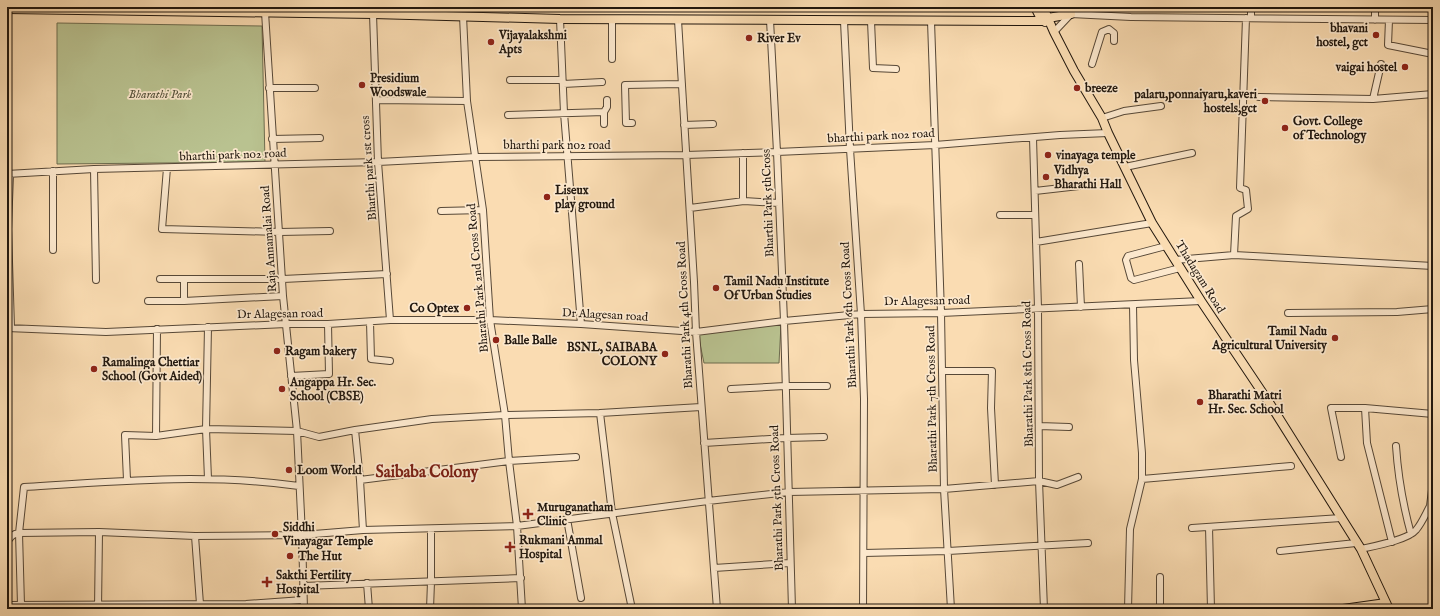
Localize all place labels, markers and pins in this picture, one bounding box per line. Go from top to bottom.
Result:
place label: bhavani hostel, gct [1315,21,1369,51]
place label: Vijayalakshmi Apts [498,28,568,58]
marker: bhavani hostel, gct [1371,30,1381,40]
place label: River Ev [757,31,801,46]
marker: River Ev [744,33,754,43]
marker: Vijayalakshmi Apts [486,37,496,47]
place label: vaigai hostel [1335,60,1398,76]
marker: vaigai hostel [1400,62,1410,72]
place label: Presidium Woodswale [369,71,427,100]
marker: Presidium Woodswale [357,80,367,90]
place label: breeze [1084,81,1118,96]
marker: breeze [1072,83,1082,93]
place label: palaru,ponnaiyaru,kaveri hostels,gct [1133,87,1258,117]
marker: palaru,ponnaiyaru,kaveri hostels,gct [1260,96,1270,106]
place label: Govt. College of Technology [1293,114,1368,144]
marker: Govt. College of Technology [1280,123,1290,133]
place label: vinayaga temple [1055,148,1136,164]
marker: vinayaga temple [1043,150,1053,160]
place label: Vidhya Bharathi Hall [1053,163,1122,192]
marker: Vidhya Bharathi Hall [1041,172,1051,182]
place label: Liseux play ground [554,183,615,213]
marker: Liseux play ground [542,192,552,202]
place label: Tamil Nadu Institute Of Urban Studies [723,274,829,303]
marker: Tamil Nadu Institute Of Urban Studies [711,283,721,293]
place label: Co Optex [409,301,459,317]
marker: Co Optex [462,303,472,313]
place label: Tamil Nadu Agricultural University [1211,324,1328,354]
place label: Balle Balle [504,333,557,348]
marker: Tamil Nadu Agricultural University [1330,333,1340,343]
marker: Balle Balle [491,335,501,345]
place label: BSNL, SAIBABA COLONY [567,340,658,369]
place label: Ragam bakery [285,344,358,360]
marker: Ragam bakery [272,346,282,356]
marker: BSNL, SAIBABA COLONY [660,349,670,359]
place label: Ramalinga Chettiar School (Govt Aided) [102,355,202,384]
marker: Ramalinga Chettiar School (Govt Aided) [89,364,99,374]
place label: Angappa Hr. Sec. School (CBSE) [289,375,377,404]
marker: Angappa Hr. Sec. School (CBSE) [277,384,287,394]
place label: Bharathi Matri Hr. Sec. School [1208,388,1284,417]
marker: Bharathi Matri Hr. Sec. School [1195,397,1205,407]
place label: Loom World [296,463,362,478]
marker: Loom World [284,465,294,475]
place label: Muruganatham Clinic [537,500,614,529]
marker: Muruganatham Clinic [522,508,534,520]
place label: Siddhi Vinayagar Temple [282,520,373,550]
marker: Siddhi Vinayagar Temple [270,529,280,539]
place label: Rukmani Ammal Hospital [519,533,603,563]
marker: Rukmani Ammal Hospital [504,541,516,553]
place label: The Hut [297,549,343,564]
marker: The Hut [285,551,295,561]
place label: Sakthi Fertility Hospital [276,568,352,598]
marker: Sakthi Fertility Hospital [261,576,273,588]

